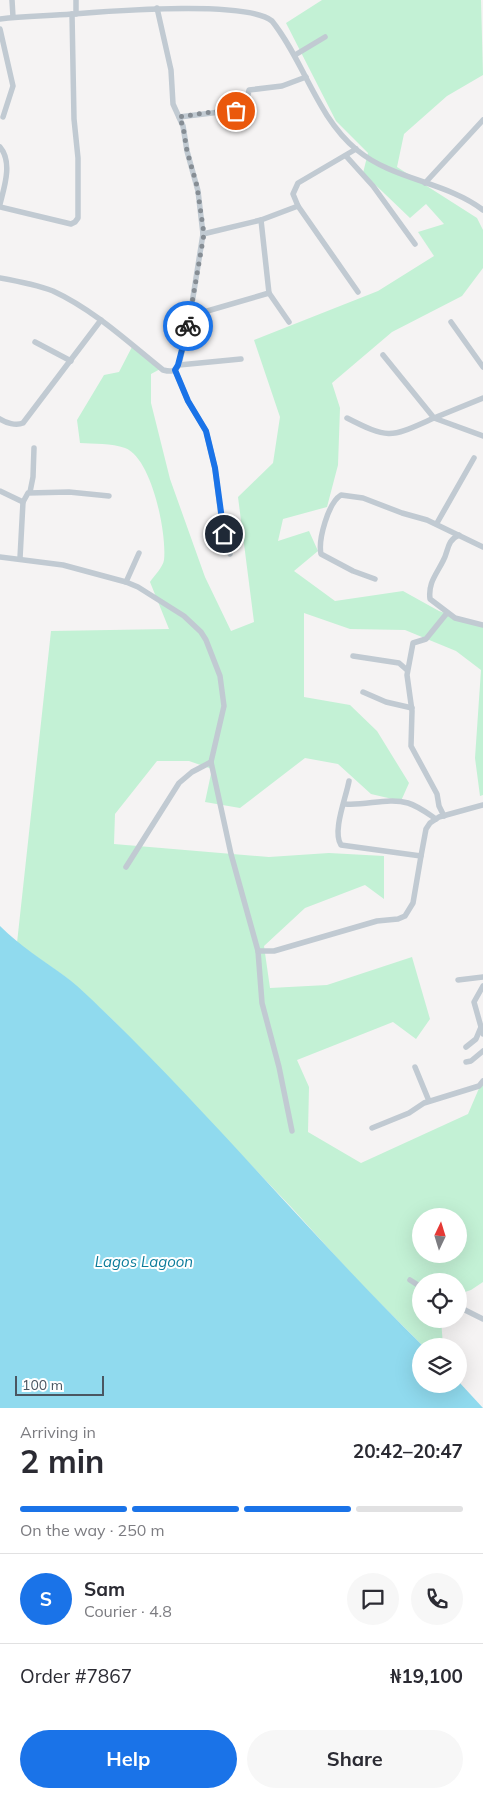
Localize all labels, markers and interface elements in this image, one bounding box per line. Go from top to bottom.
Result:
pin [215,90,257,132]
icon: bag [222,97,250,125]
courier [163,301,213,351]
icon: bike [174,312,202,340]
pin [203,513,245,555]
icon: home [210,520,238,548]
north arrow [412,1208,468,1262]
map controls [412,1208,467,1393]
water label: Lagos Lagoon [95,1252,193,1271]
button: locate [412,1273,467,1328]
button: layers [412,1338,467,1393]
scale bar [15,1373,104,1396]
text: 100 m [22,1376,63,1394]
text: Arriving in [20,1422,96,1442]
text: 20:42–20:47 [353,1439,463,1463]
text: 2 min [20,1441,104,1481]
text: On the way · 250 m [20,1520,165,1540]
button: chat [347,1573,399,1625]
button: phone [411,1573,463,1625]
text: Sam [84,1577,125,1601]
text: S [40,1587,52,1611]
text: Courier · 4.8 [84,1601,172,1621]
text: Order #7867 [20,1664,132,1688]
text: ₦19,100 [390,1664,463,1688]
button: Help [20,1730,237,1788]
button: Share [247,1730,463,1788]

